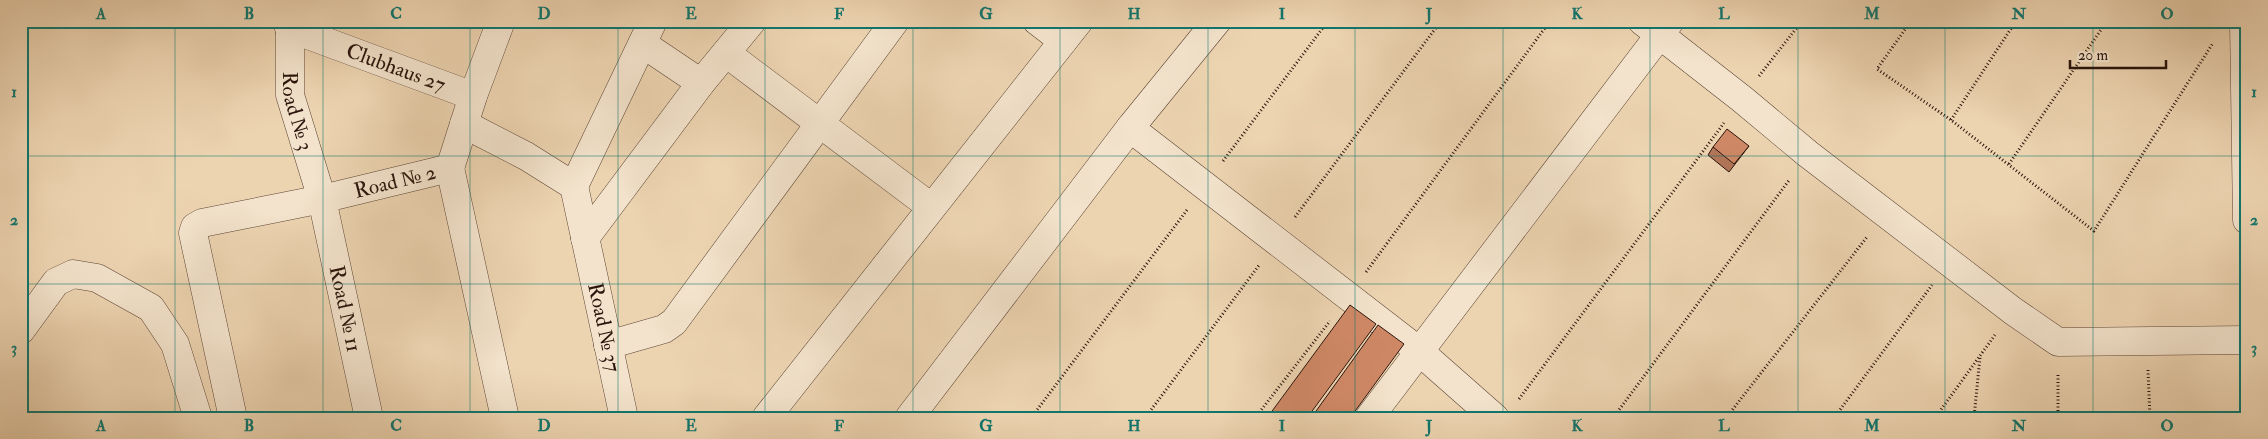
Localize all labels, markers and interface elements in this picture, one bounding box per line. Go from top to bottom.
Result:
text: A [95,4,107,24]
text: B [244,4,254,24]
text: C [390,4,402,24]
text: D [537,4,551,24]
text: E [685,4,697,24]
text: F [834,4,844,24]
text: G [979,4,993,24]
text: H [1127,4,1141,24]
text: I [1279,4,1286,24]
text: J [1425,4,1433,25]
text: K [1571,4,1583,24]
text: L [1718,4,1730,24]
text: M [1863,4,1880,24]
text: N [2011,4,2027,24]
text: O [2160,4,2174,24]
street label: Clubhaus 27 [342,37,450,99]
scale bar [2070,38,2167,70]
text: 20 m [2078,46,2108,65]
street label: Road № 3 [276,72,319,154]
text: 1 [11,82,17,102]
text: 1 [2251,82,2257,102]
street label: Road № 2 [351,159,439,205]
text: 2 [10,210,18,230]
text: 2 [2250,210,2258,230]
street label: Road № 11 [323,263,367,355]
street label: Road № 37 [581,280,627,375]
text: 3 [11,338,17,358]
text: 3 [2251,338,2257,358]
text: A [95,416,107,436]
text: B [244,416,254,436]
text: C [390,416,402,436]
text: D [537,416,551,436]
text: E [685,416,697,436]
text: F [834,416,844,436]
text: G [979,416,993,436]
text: H [1127,416,1141,436]
text: I [1279,416,1286,436]
text: J [1425,416,1433,437]
text: K [1571,416,1583,436]
text: L [1718,416,1730,436]
text: M [1863,416,1880,436]
text: N [2011,416,2027,436]
text: O [2160,416,2174,436]

